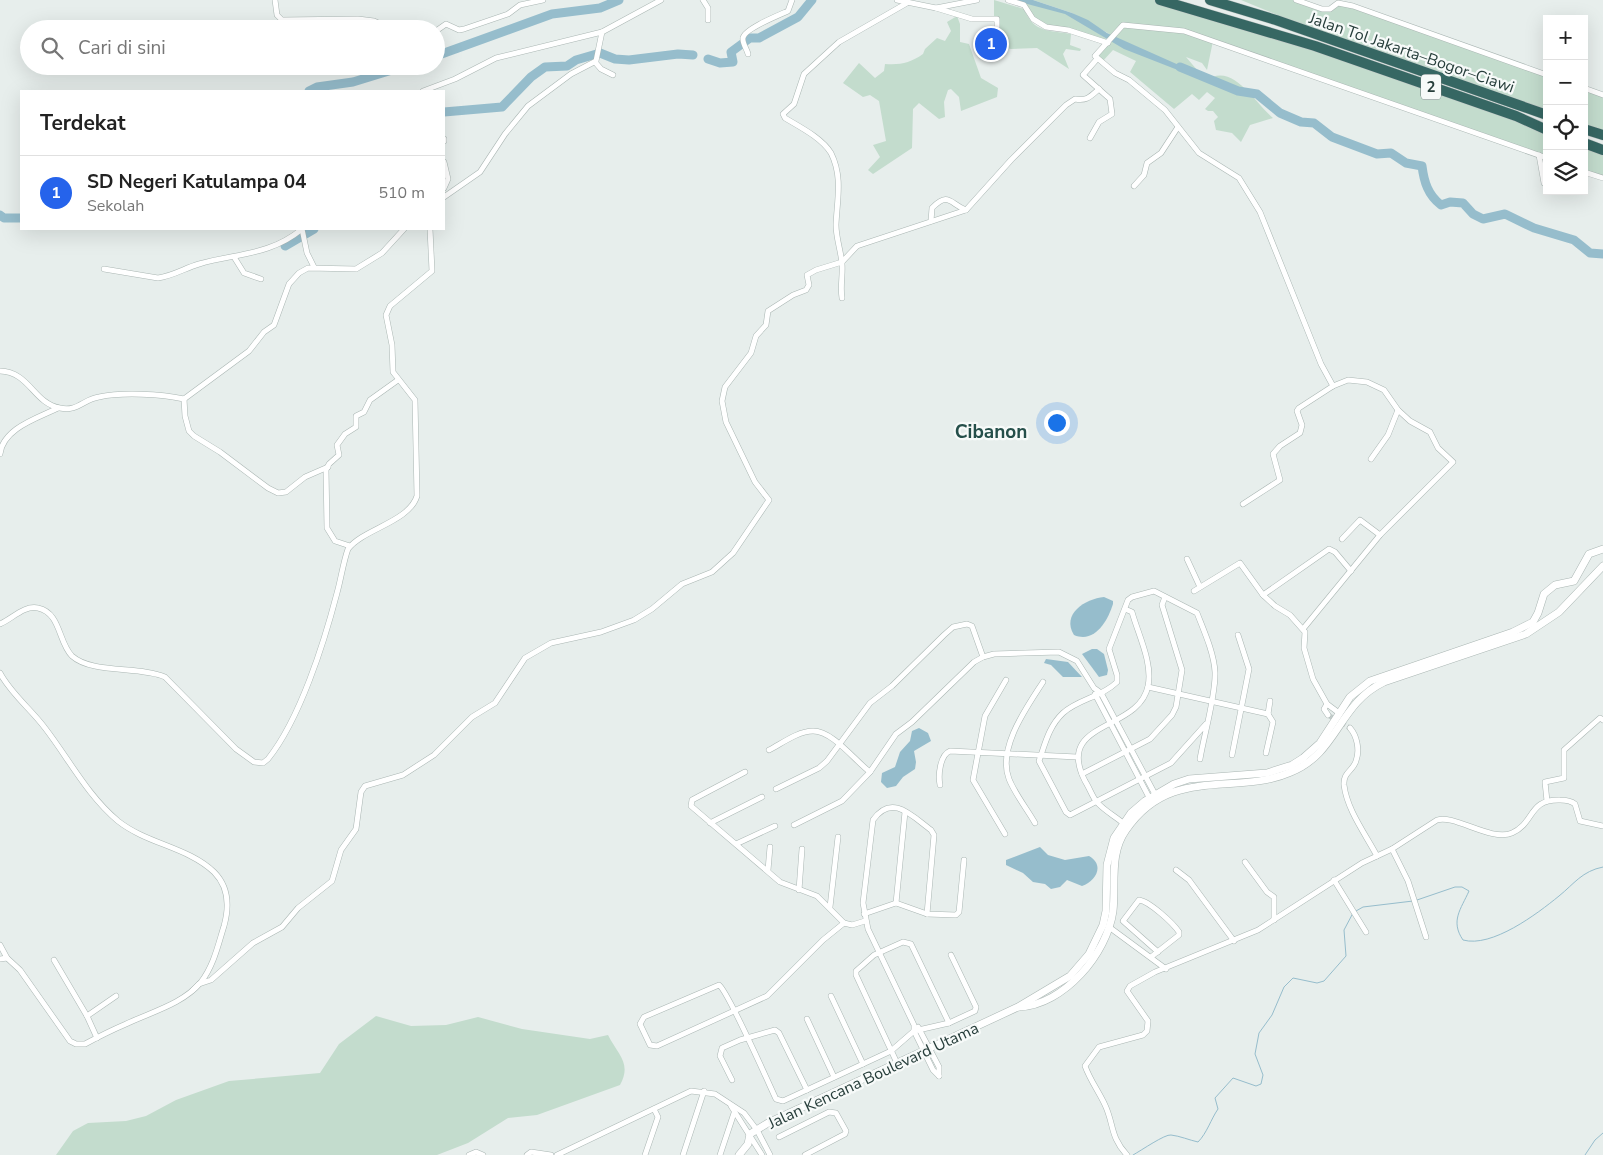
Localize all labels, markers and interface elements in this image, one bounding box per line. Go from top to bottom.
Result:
street label: Jalan Tol Jakarta–Bogor–Ciawi [1305,7,1517,98]
map controls [1543,15,1588,195]
button: + [1543,15,1588,60]
search box [20,20,445,75]
pin: 1 [975,25,1007,63]
icon: search [38,34,66,62]
text: Cari di sini [78,35,166,61]
button: − [1543,60,1588,105]
road number: 2 [1421,74,1441,100]
button: locate [1543,105,1588,150]
text: Terdekat [40,109,126,137]
button: layers [1543,150,1588,195]
text: SD Negeri Katulampa 04 [87,169,306,195]
text: 1 [51,182,61,204]
text: 510 m [378,182,425,204]
text: Sekolah [87,195,144,217]
your location [1044,410,1070,436]
district label: Cibanon [955,419,1027,445]
street label: Jalan Kencana Boulevard Utama [764,1017,982,1135]

